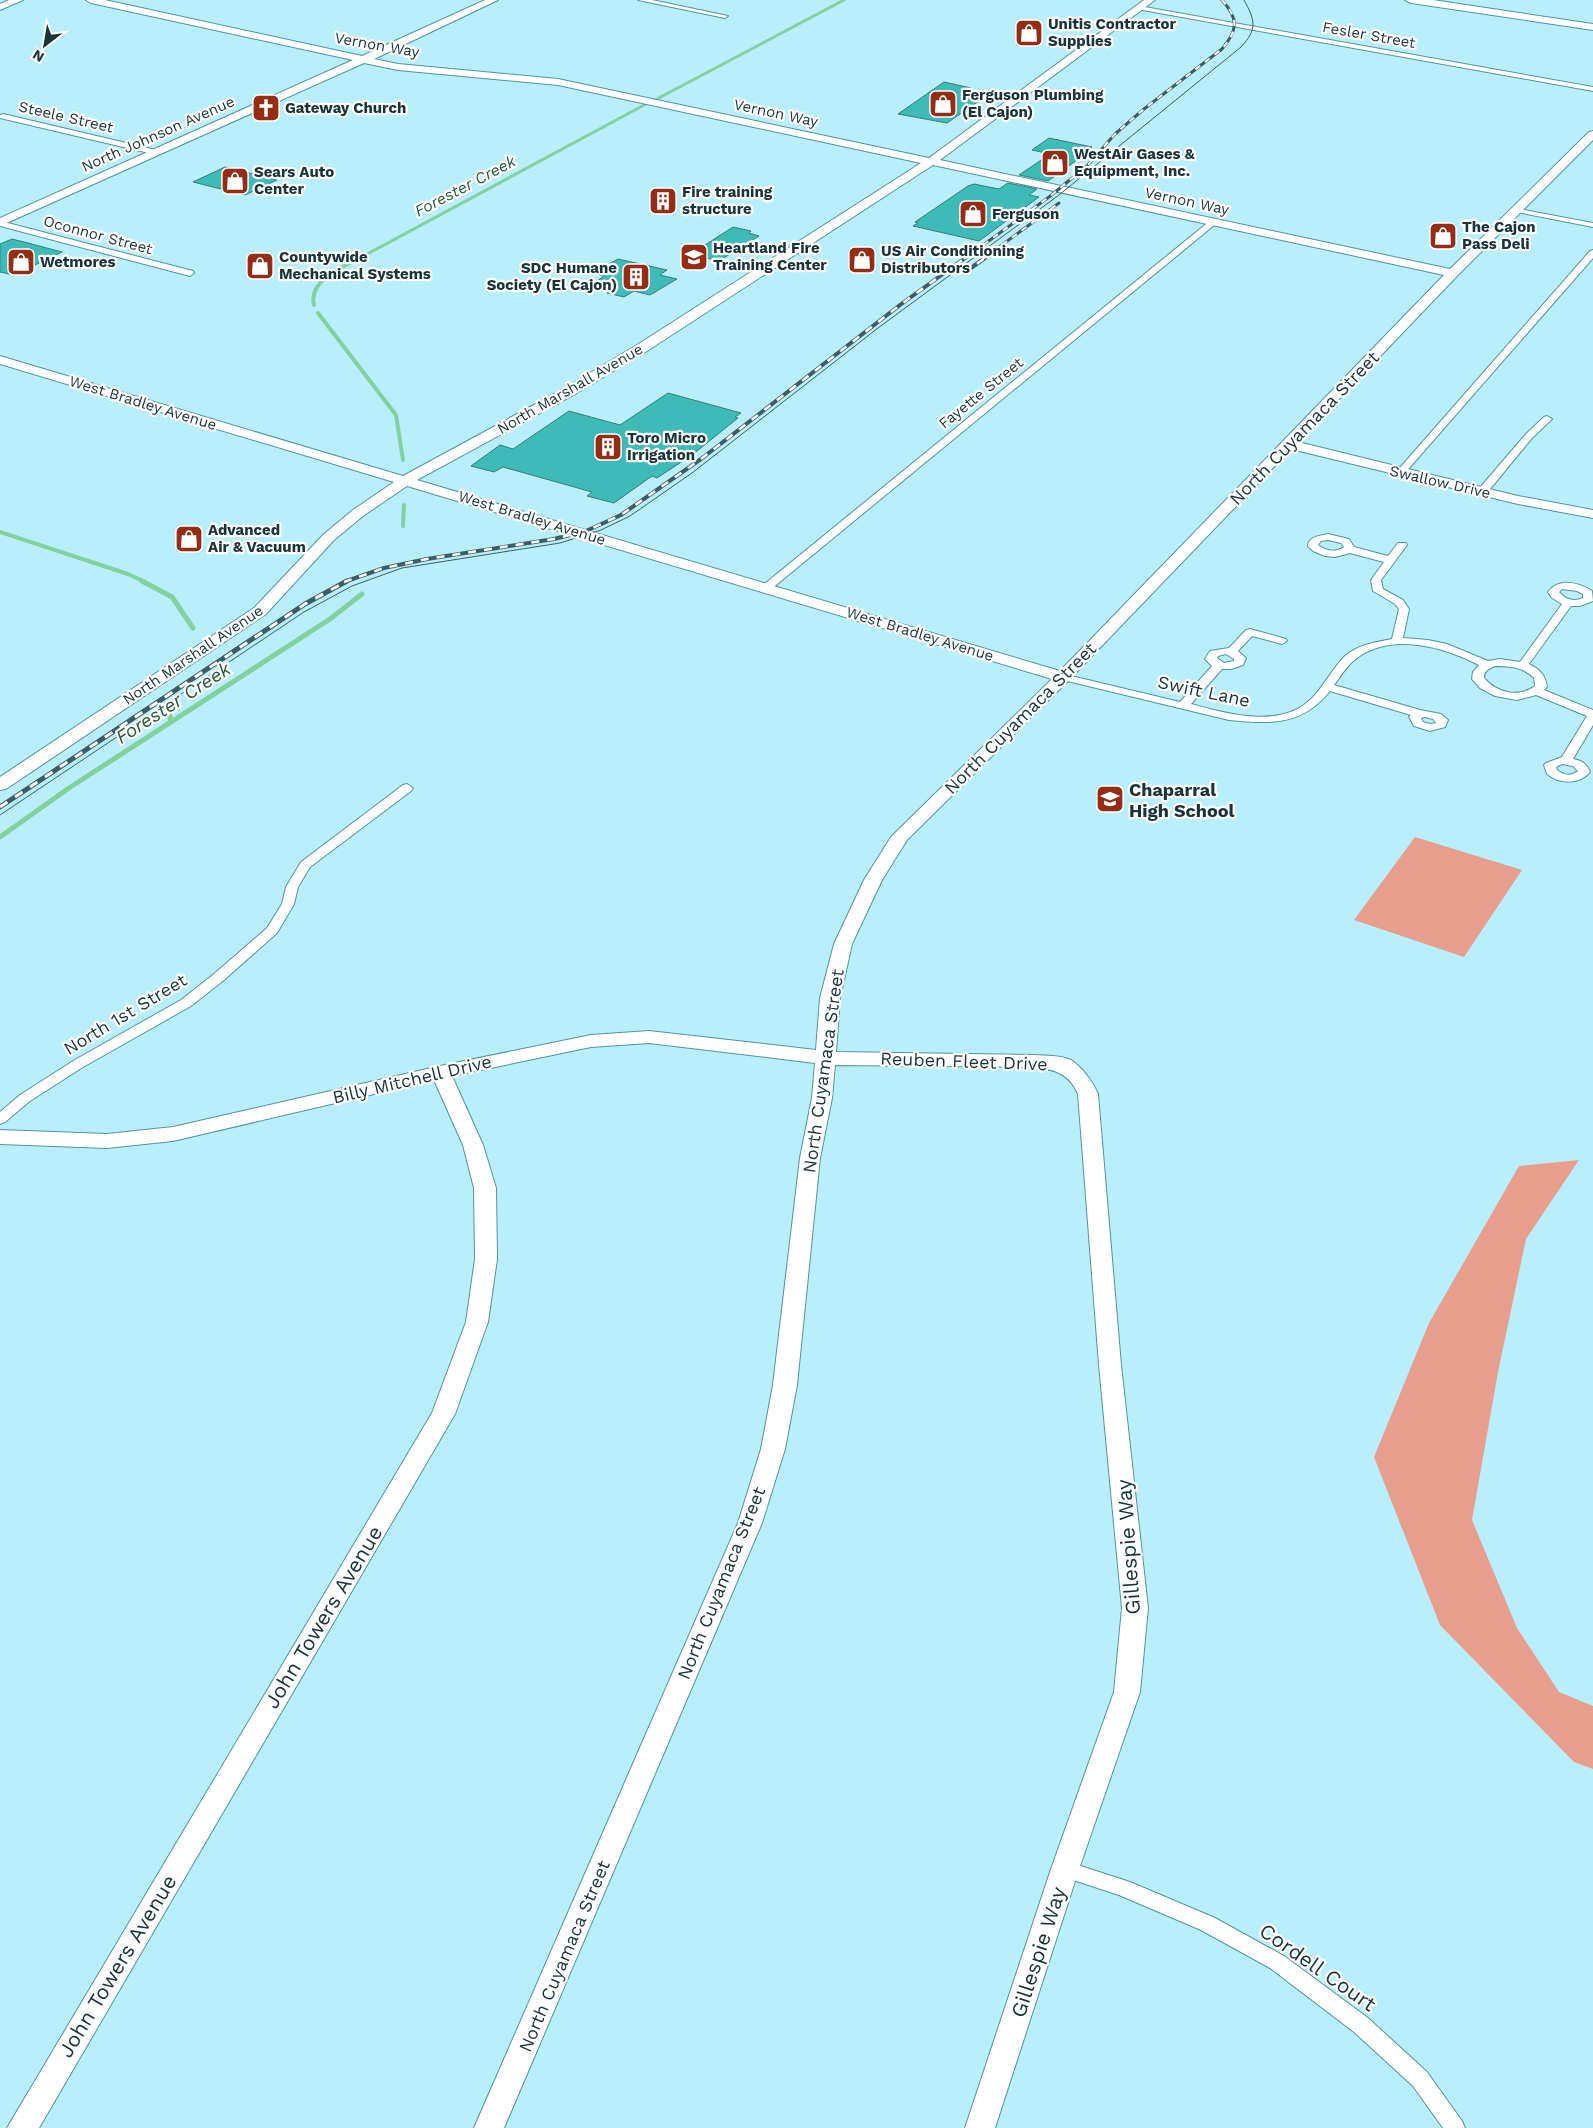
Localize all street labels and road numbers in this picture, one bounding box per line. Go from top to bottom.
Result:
street label: Fesler Street [1321,18,1418,52]
street label: Vernon Way [333,29,421,61]
street label: North Johnson Avenue [79,92,237,176]
street label: Vernon Way [732,95,820,131]
street label: Steele Street [17,97,116,137]
street label: Vernon Way [1143,183,1231,219]
street label: Oconnor Street [41,212,155,258]
street label: North Marshall Avenue [494,340,646,438]
street label: North Cuyamaca Street [1225,346,1383,509]
street label: Fayette Street [935,353,1027,432]
street label: West Bradley Avenue [67,372,219,434]
street label: Swallow Drive [1388,462,1492,502]
street label: West Bradley Avenue [456,487,608,549]
street label: North Marshall Avenue [120,601,266,709]
street label: West Bradley Avenue [844,603,996,665]
street label: North Cuyamaca Street [940,638,1100,798]
street label: Swift Lane [1156,671,1252,711]
street label: North Cuyamaca Street [798,967,848,1174]
street label: North 1st Street [60,969,191,1059]
street label: Reuben Fleet Drive [880,1048,1048,1074]
street label: Billy Mitchell Drive [330,1050,494,1108]
street label: Gillespie Way [1111,1478,1145,1616]
street label: North Cuyamaca Street [673,1483,769,1682]
street label: John Towers Avenue [259,1521,387,1713]
street label: North Cuyamaca Street [514,1857,614,2055]
street label: John Towers Avenue [53,1870,181,2062]
street label: Gillespie Way [1005,1883,1071,2020]
street label: Cordell Court [1255,1918,1381,2017]

